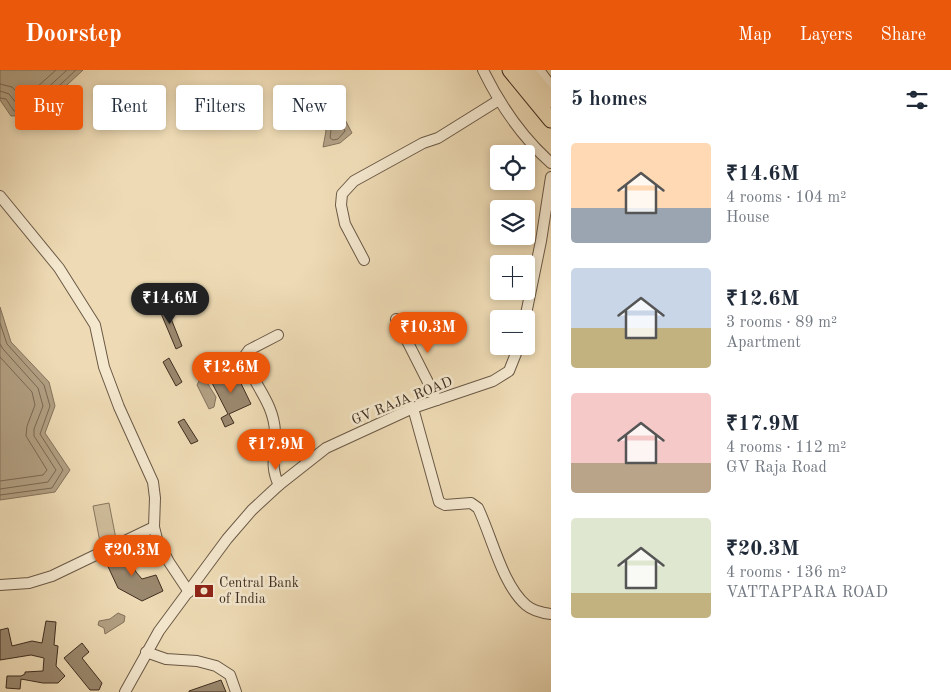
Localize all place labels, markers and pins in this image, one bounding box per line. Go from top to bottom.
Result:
pin: ₹14.6M [129,282,211,325]
pin: ₹10.3M [387,312,469,354]
pin: ₹12.6M [190,352,272,394]
pin: ₹17.9M [235,428,317,471]
pin: ₹20.3M [91,534,173,577]
place label: Central Bank of India [219,576,299,606]
bank icon: Central Bank of India [193,580,215,602]

